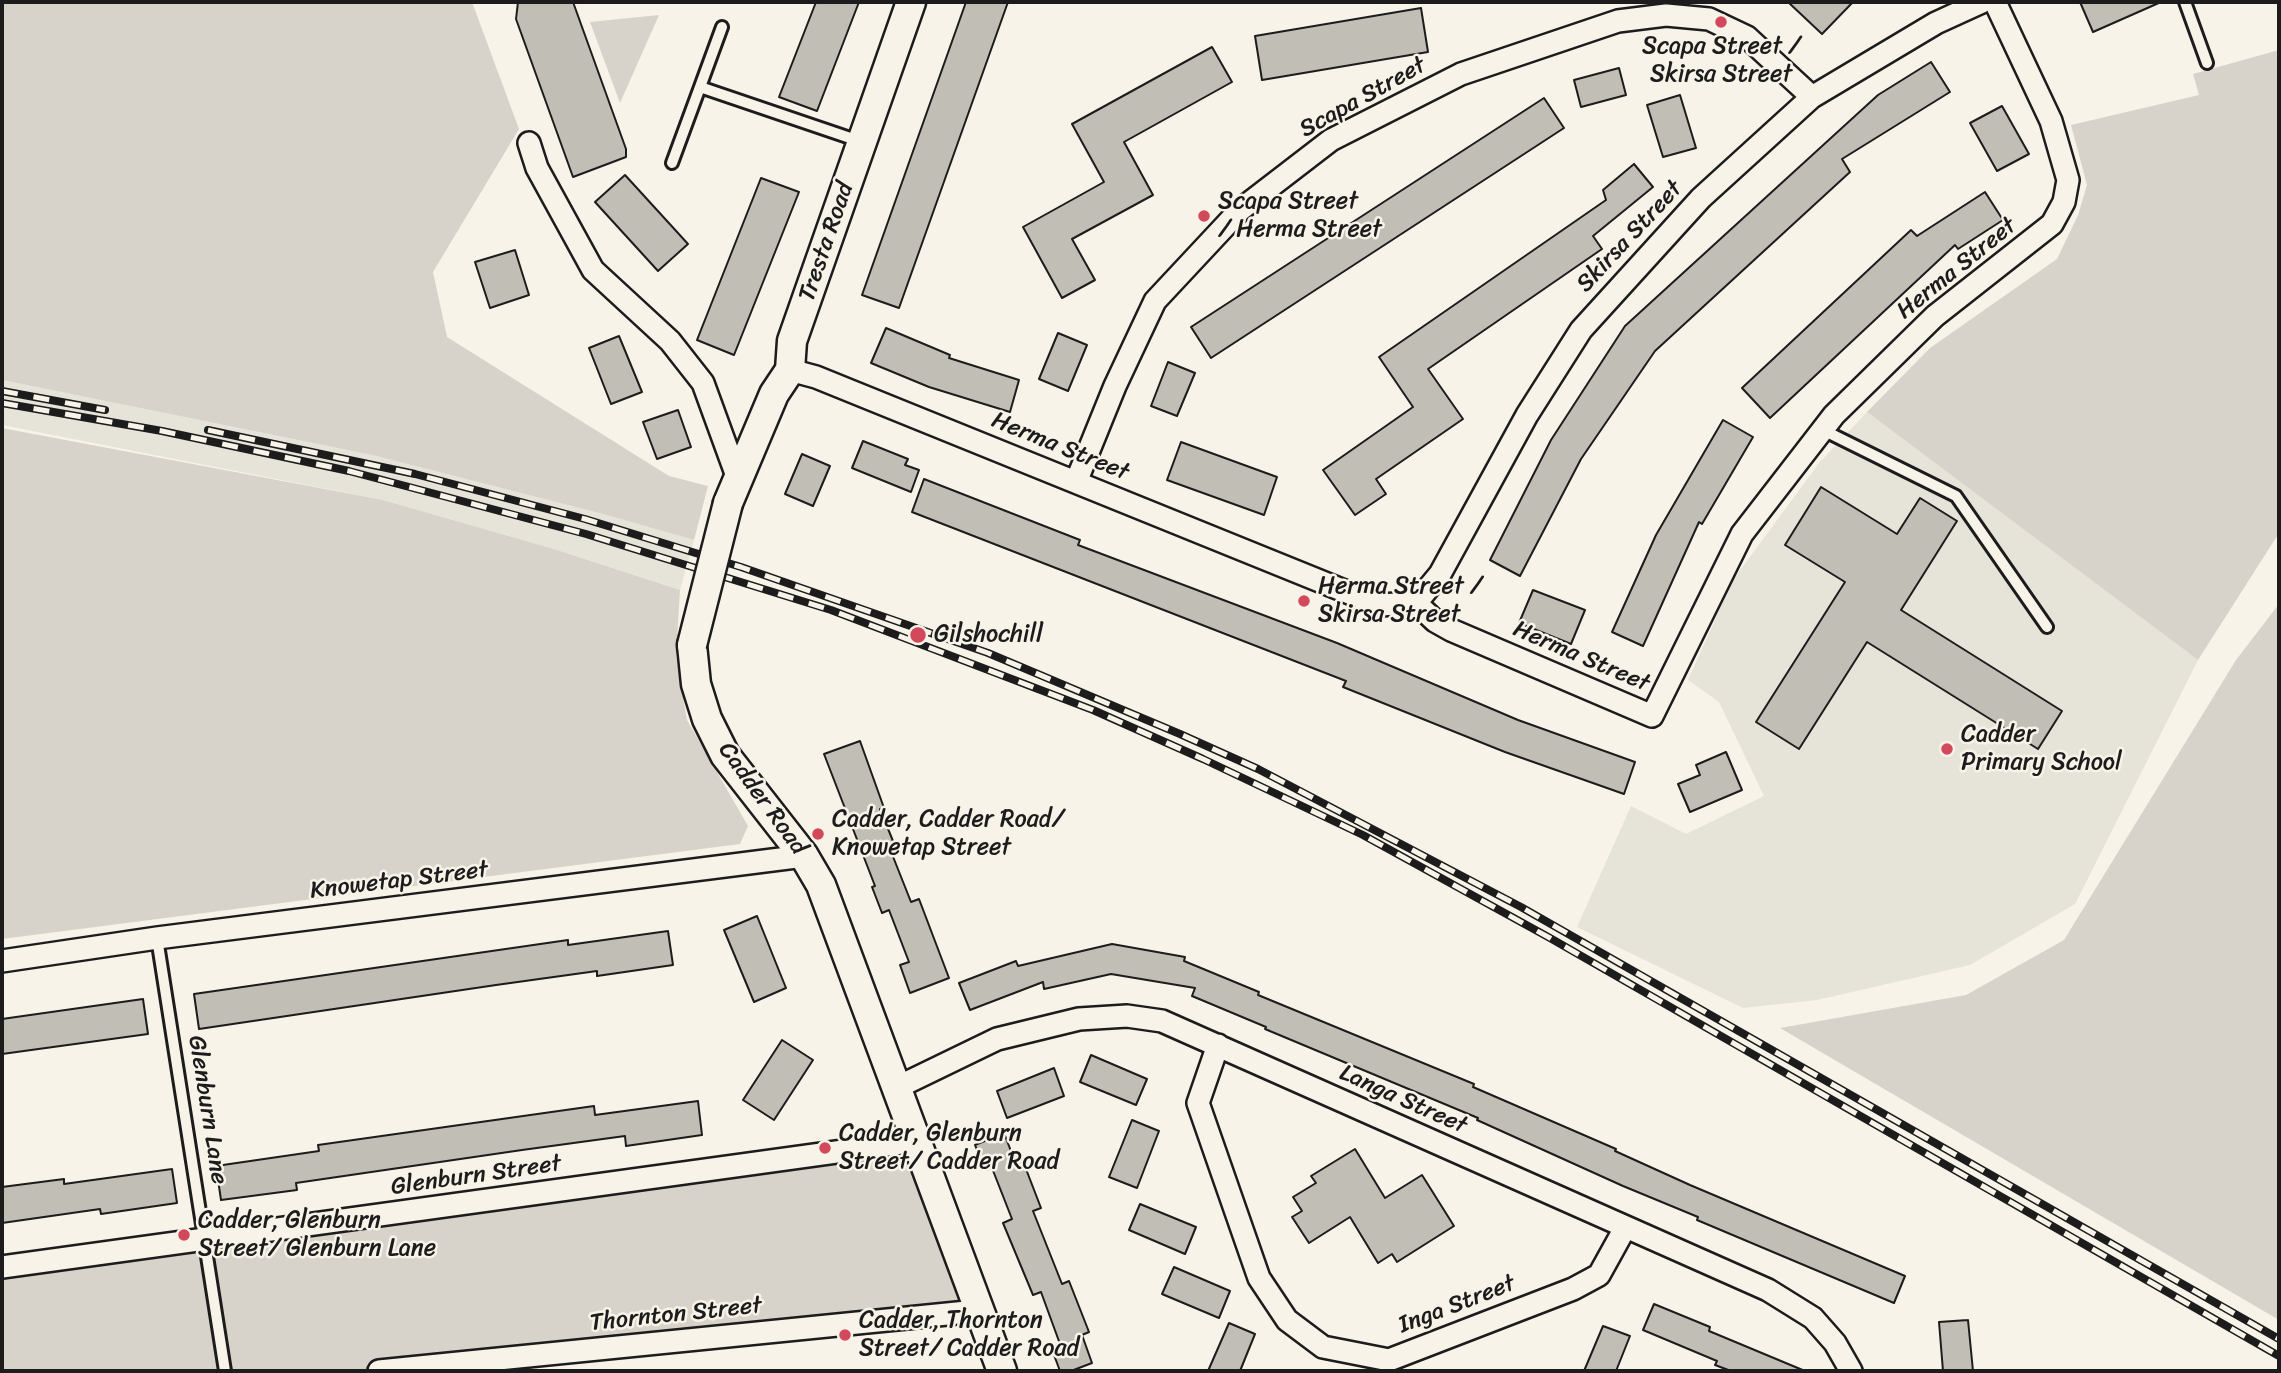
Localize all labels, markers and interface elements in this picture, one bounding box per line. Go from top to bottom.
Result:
marker: Scapa Street / Skirsa Street [1713,14,1729,30]
place label: Scapa Street / Skirsa Street [1642,33,1800,89]
street label: Scapa Street [1295,52,1431,144]
street label: Skirsa Street [1571,175,1689,299]
street label: Tresta Road [793,179,861,305]
place label: Scapa Street / Herma Street [1218,188,1382,244]
marker: Scapa Street / Herma Street [1196,208,1212,224]
street label: Herma Street [1891,212,2023,326]
street label: Herma Street [987,406,1133,488]
place label: Herma Street / Skirsa Street [1318,573,1482,629]
marker: Herma Street / Skirsa Street [1296,593,1312,609]
street label: Herma Street [1508,615,1654,699]
place label: Gilshochill [934,621,1043,649]
marker: Gilshochill [908,625,928,645]
place label: Cadder Primary School [1961,721,2122,777]
street label: Cadder Road [711,737,813,861]
marker: Cadder Primary School [1939,741,1955,757]
place label: Cadder, Cadder Road/ Knowetap Street [832,806,1063,862]
marker: Cadder, Cadder Road/ Knowetap Street [810,826,826,842]
street label: Knowetap Street [308,856,490,906]
street label: Glenburn Lane [181,1034,233,1186]
street label: Langa Street [1335,1059,1471,1141]
place label: Cadder, Glenburn Street/ Cadder Road [839,1120,1059,1176]
marker: Cadder, Glenburn Street/ Cadder Road [817,1140,833,1156]
street label: Glenburn Street [389,1150,563,1202]
place label: Cadder, Glenburn Street/ Glenburn Lane [198,1207,436,1263]
marker: Cadder, Glenburn Street/ Glenburn Lane [176,1227,192,1243]
street label: Inga Street [1395,1270,1519,1340]
street label: Thornton Street [589,1292,763,1338]
place label: Cadder, Thornton Street/ Cadder Road [859,1307,1079,1363]
marker: Cadder, Thornton Street/ Cadder Road [837,1327,853,1343]

